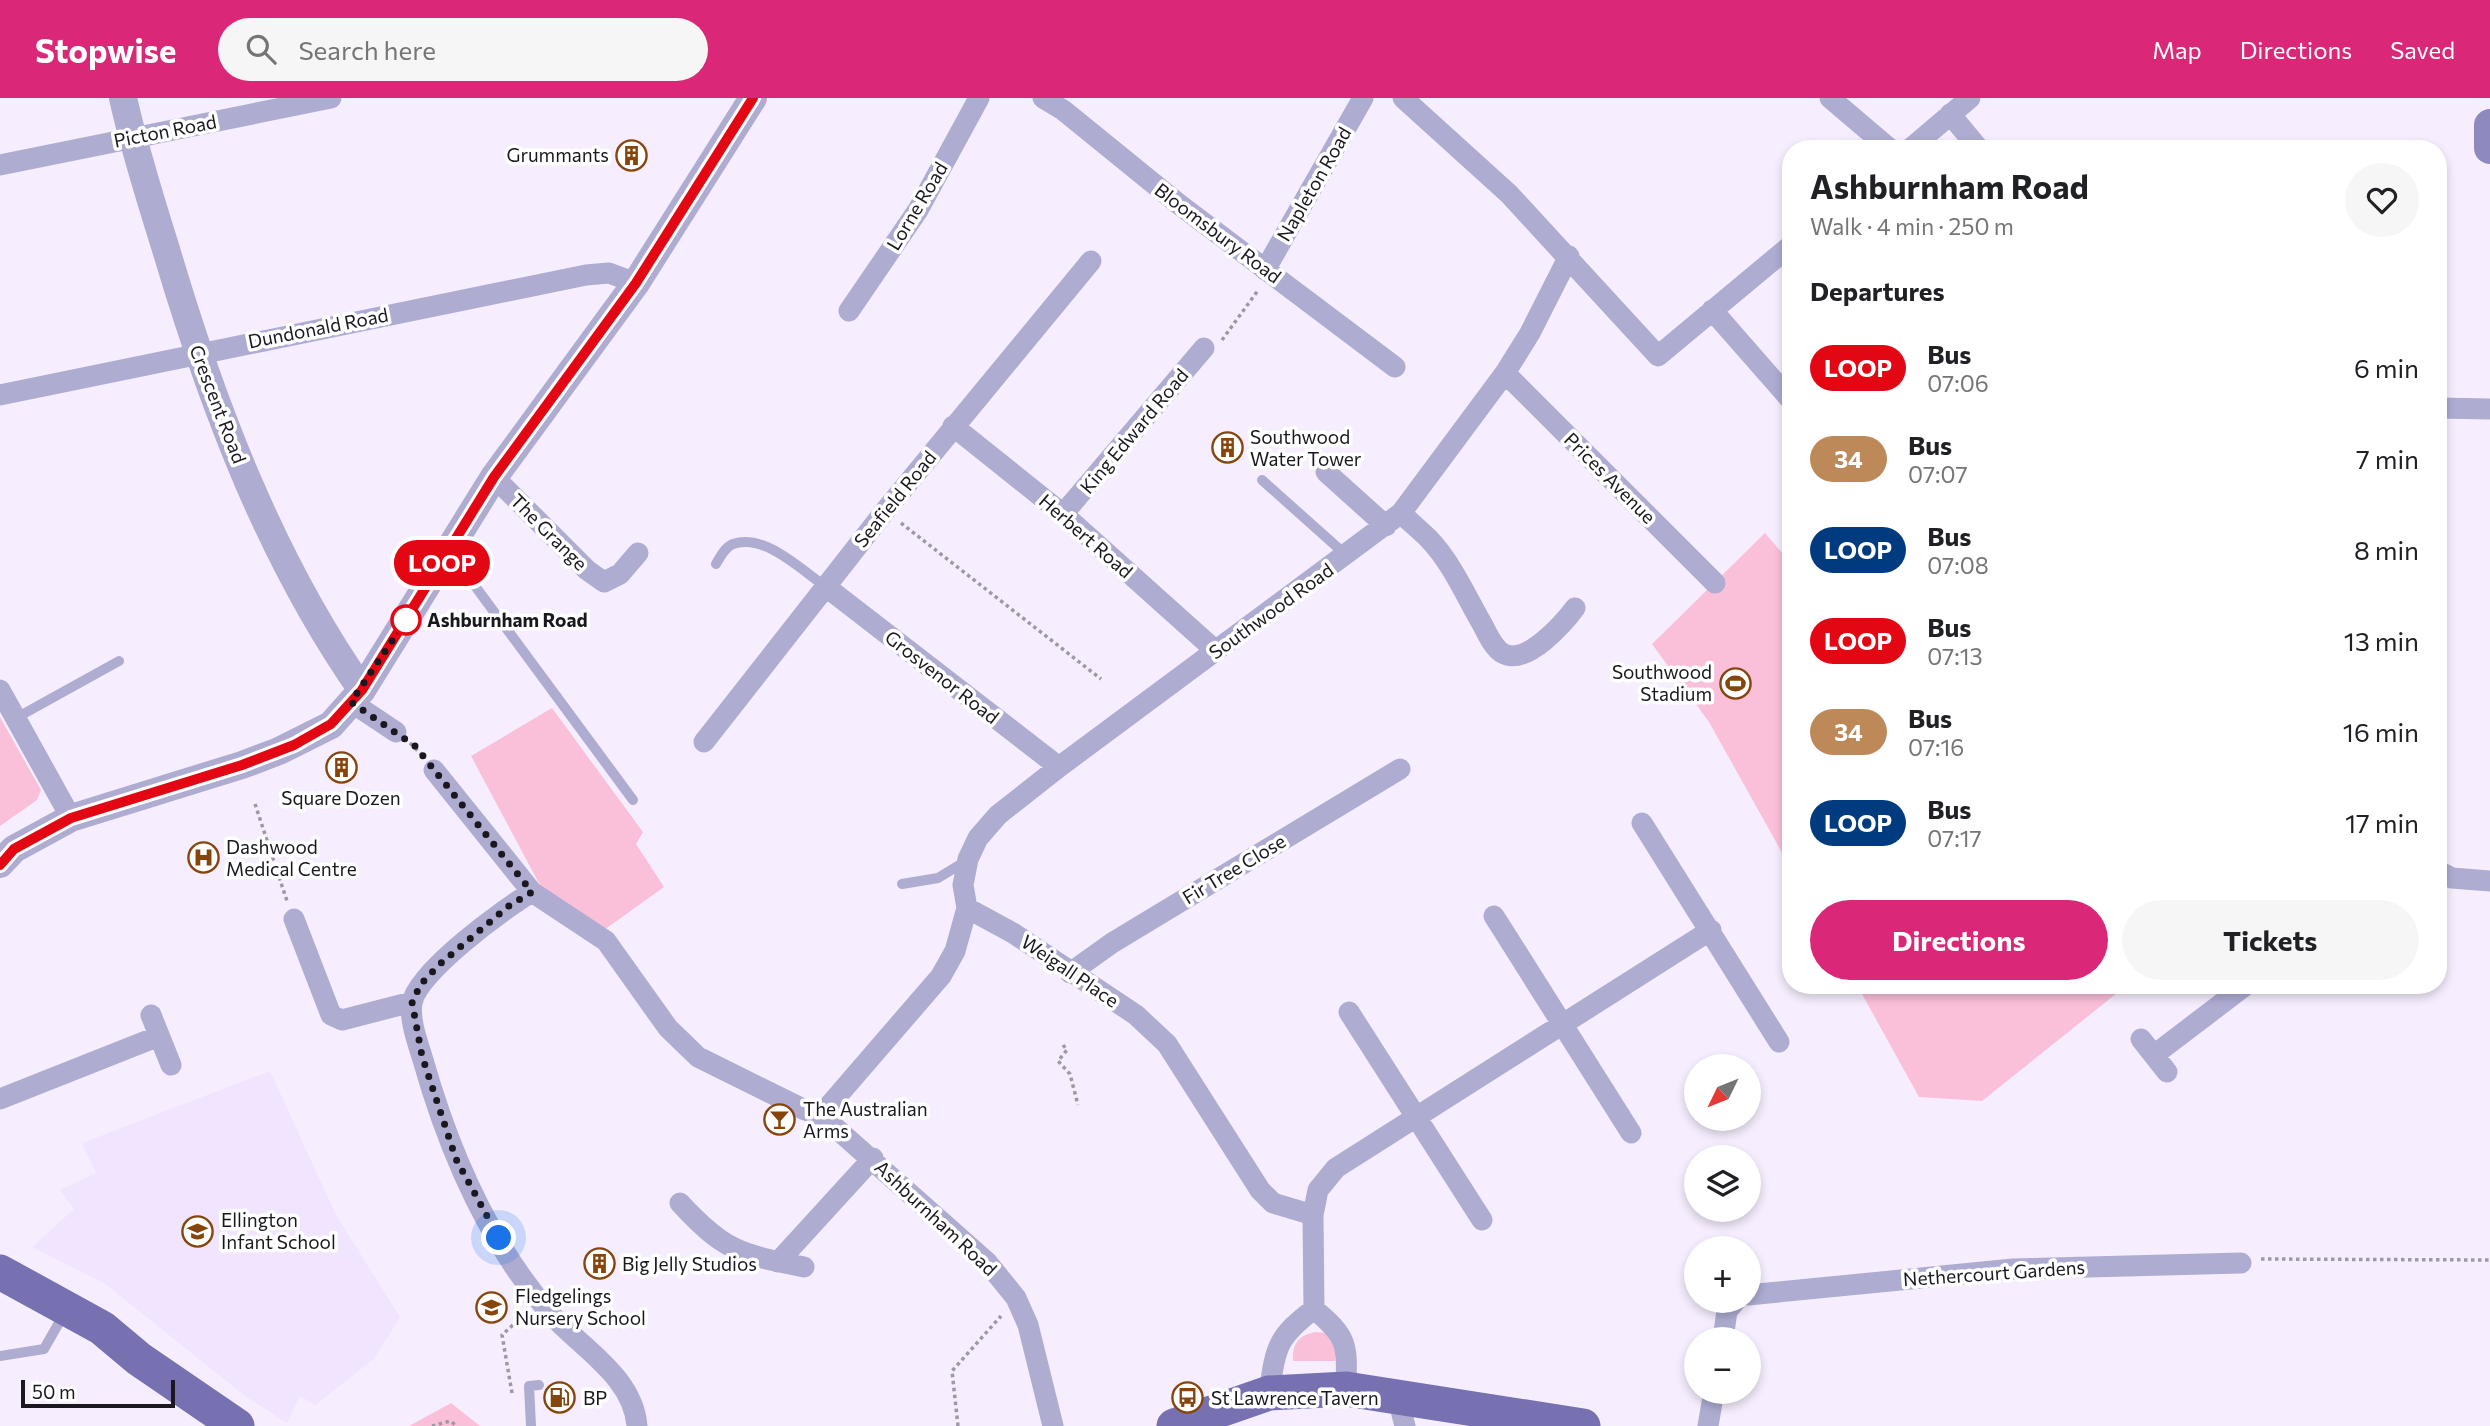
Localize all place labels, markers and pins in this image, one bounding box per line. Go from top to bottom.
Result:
building icon: Grummants [615,138,649,172]
place label: Grummants [506,143,609,166]
place label: Southwood Water Tower [1250,425,1362,470]
building icon: Southwood Water Tower [1210,431,1244,465]
marker: Ashburnham Road [391,605,421,635]
place label: Ashburnham Road [427,608,588,631]
place label: Southwood Stadium [1612,660,1712,705]
sports icon: Southwood Stadium [1718,666,1752,700]
building icon: Square Dozen [324,750,358,784]
place label: Square Dozen [281,786,401,809]
place label: Dashwood Medical Centre [226,835,357,880]
hospital icon: Dashwood Medical Centre [186,841,220,875]
place label: The Australian Arms [803,1097,928,1142]
bar icon: The Australian Arms [763,1103,797,1137]
place label: Ellington Infant School [221,1208,336,1253]
school or university icon: Ellington Infant School [181,1214,215,1248]
building icon: Big Jelly Studios [582,1247,616,1281]
place label: Big Jelly Studios [622,1252,757,1275]
place label: Fledgelings Nursery School [515,1284,646,1329]
school or university icon: Fledgelings Nursery School [475,1290,509,1324]
fuel station icon: BP [543,1381,577,1415]
bus stop icon: St Lawrence Tavern [1171,1381,1205,1415]
place label: BP [583,1386,607,1409]
place label: St Lawrence Tavern [1211,1386,1379,1409]

